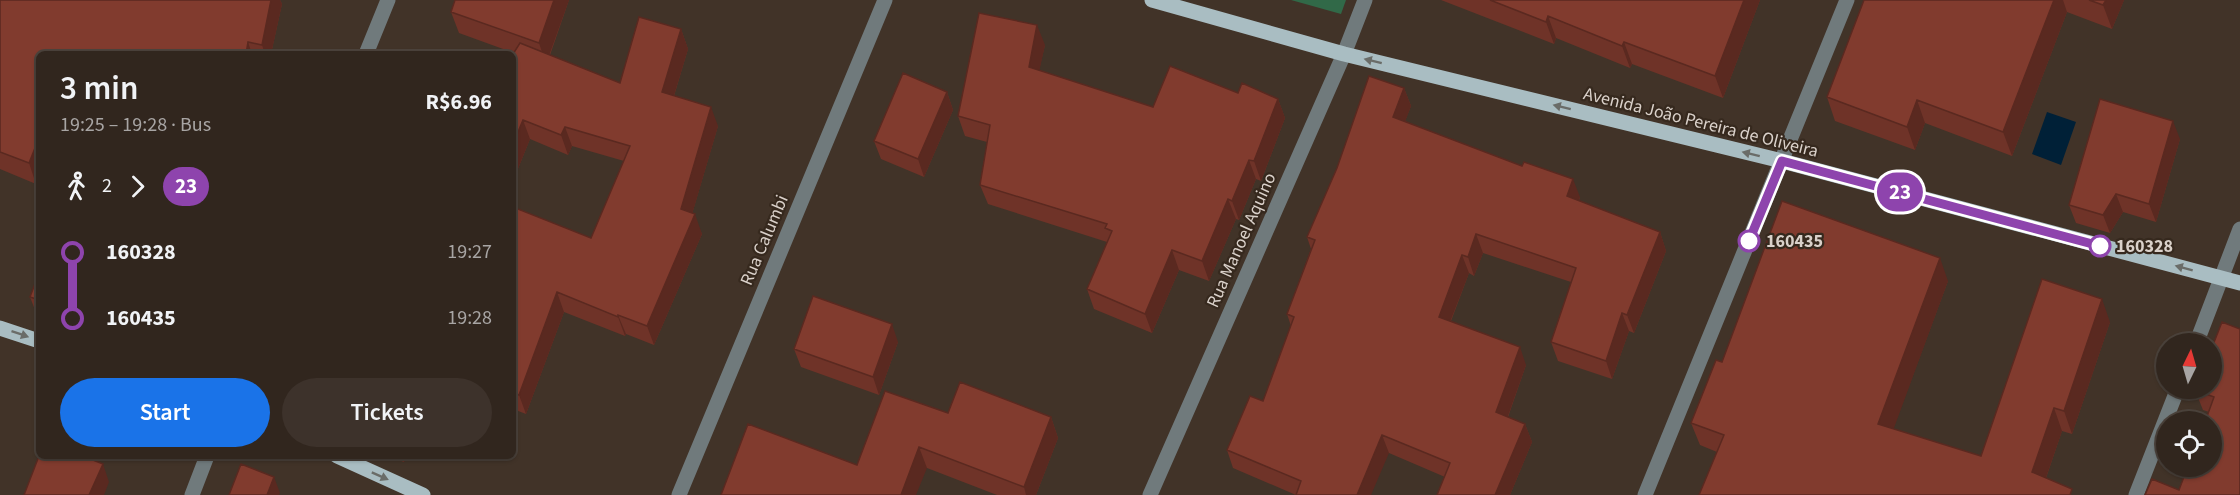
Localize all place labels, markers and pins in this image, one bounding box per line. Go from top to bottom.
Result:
place label: 160435 [1766,229,1823,254]
marker: 160435 [1738,230,1760,252]
place label: 160328 [2116,234,2173,259]
marker: 160328 [2089,235,2111,257]

